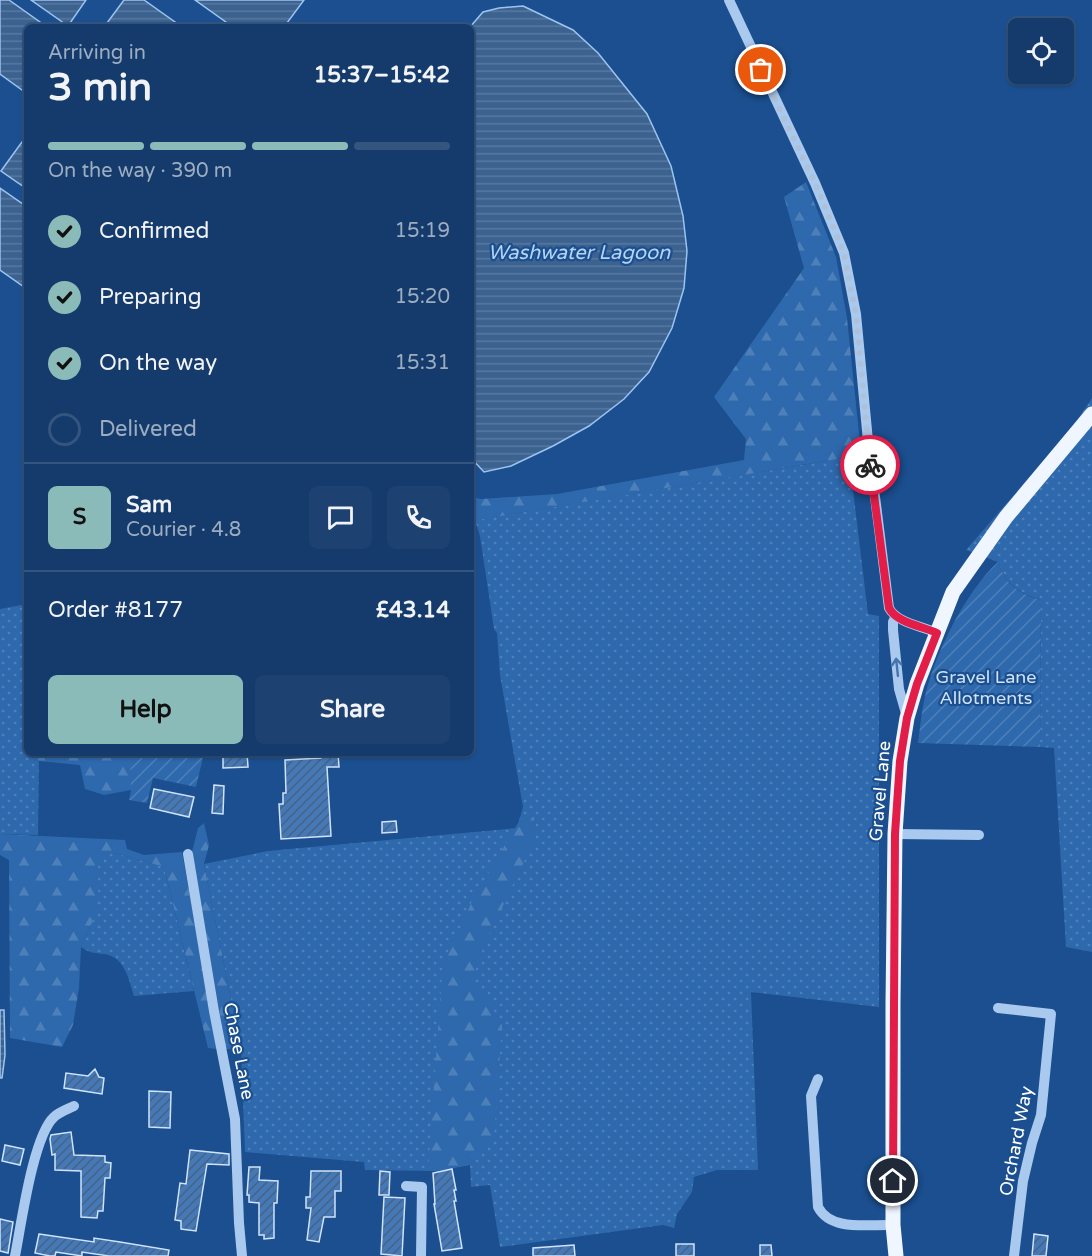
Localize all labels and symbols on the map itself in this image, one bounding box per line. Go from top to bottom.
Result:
pin [735,44,786,95]
water label: Washwater Lagoon [488,241,671,265]
courier [840,435,900,495]
one-way arrow [891,657,902,677]
park label: Gravel Lane Allotments [936,666,1036,709]
street label: Gravel Lane [865,740,895,842]
street label: Chase Lane [219,1000,259,1102]
street label: Orchard Way [995,1084,1037,1198]
pin [867,1155,918,1206]

